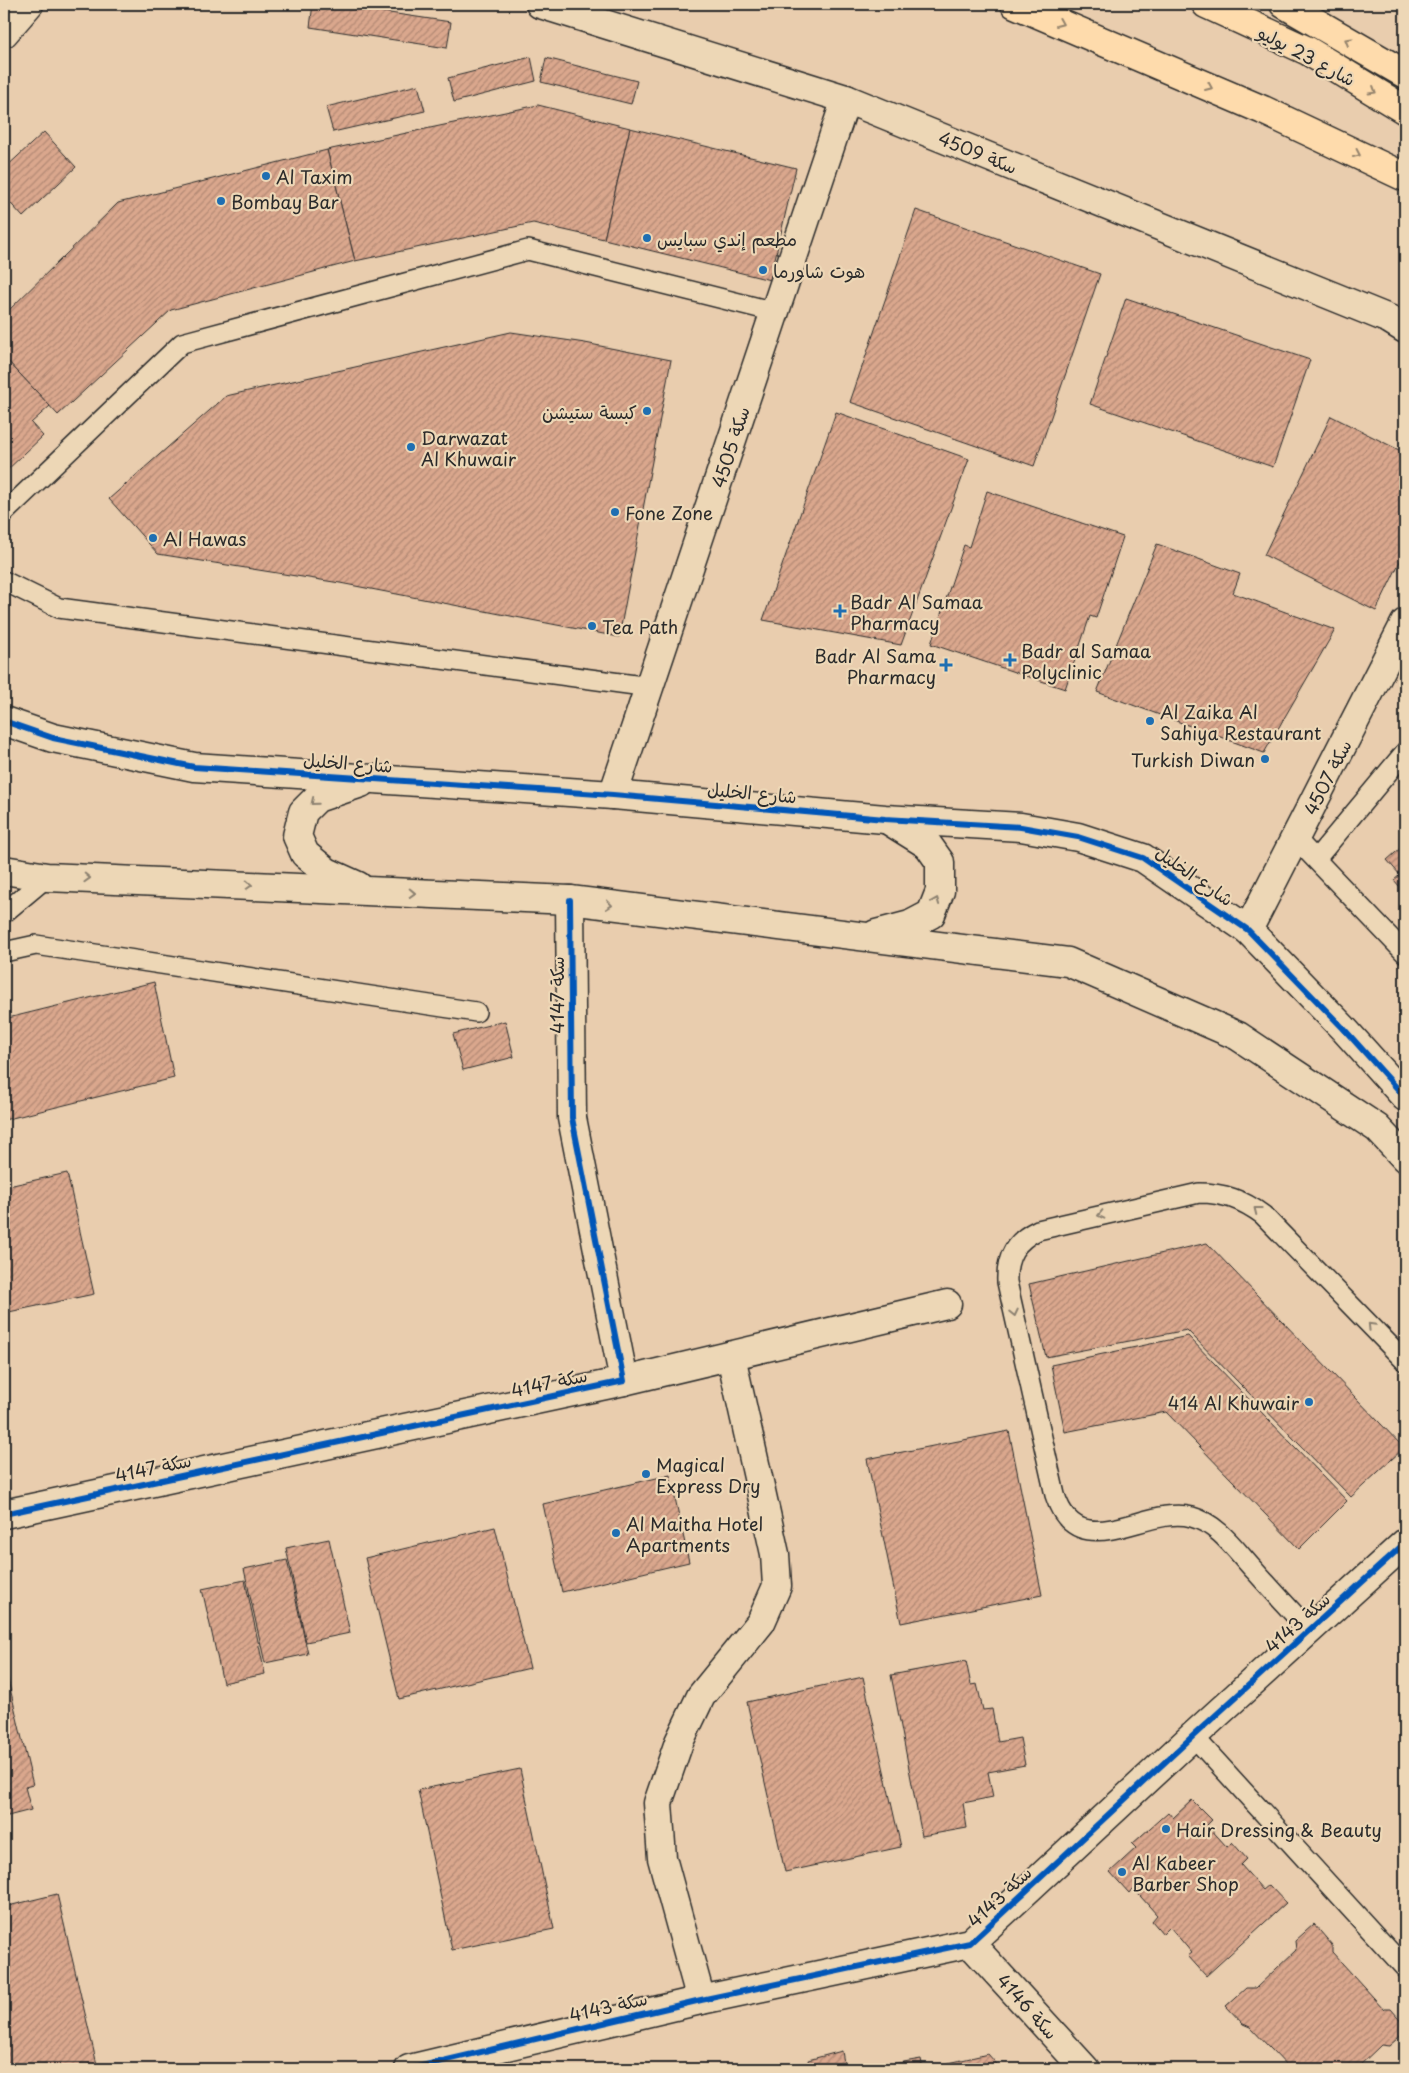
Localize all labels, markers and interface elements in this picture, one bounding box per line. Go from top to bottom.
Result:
one-way arrow [1055,16,1064,27]
street label: شارع 23 يوليو [1253,17,1361,92]
one-way arrow [1344,37,1353,47]
one-way arrow [1204,80,1213,91]
one-way arrow [1368,84,1377,94]
street label: سكة 4509 [934,124,1022,180]
one-way arrow [1352,148,1361,158]
place label: Al Taxim [276,163,353,190]
marker: Al Taxim [260,170,272,182]
place label: Bombay Bar [231,188,340,215]
marker: Bombay Bar [215,195,227,207]
place label: مطعم إندي سبايس [657,225,797,254]
marker: مطعم إندي سبايس [641,232,653,244]
place label: هوت شاورما [773,257,865,284]
marker: هوت شاورما [757,264,769,276]
place label: كبسة ستيشن [542,398,637,425]
street label: سكة 4505 [704,403,756,491]
marker: كبسة ستيشن [641,405,653,417]
place label: Darwazat Al Khuwair [421,424,517,472]
marker: Darwazat Al Khuwair [405,441,417,453]
place label: Fone Zone [625,499,713,526]
marker: Fone Zone [609,506,621,518]
place label: Al Hawas [163,525,246,552]
marker: Al Hawas [147,532,159,544]
place label: Badr Al Samaa Pharmacy [850,588,983,636]
marker: Badr Al Samaa Pharmacy [834,605,846,617]
place label: Tea Path [602,613,678,640]
marker: Tea Path [586,620,598,632]
place label: Badr al Samaa Polyclinic [1021,637,1151,685]
place label: Badr Al Sama Pharmacy [814,642,937,690]
marker: Badr al Samaa Polyclinic [1003,653,1017,667]
marker: Badr Al Sama Pharmacy [940,659,952,671]
place label: Al Zaika Al Sahiya Restaurant [1160,698,1321,746]
marker: Al Zaika Al Sahiya Restaurant [1144,715,1156,727]
street label: سكة 4507 [1296,734,1358,820]
street label: شارع الخليل [302,745,394,779]
place label: Turkish Diwan [1131,746,1255,773]
marker: Turkish Diwan [1259,753,1271,765]
street label: شارع الخليل [706,775,798,809]
one-way arrow [310,796,319,805]
street label: شارع الخليل [1151,838,1239,912]
one-way arrow [83,872,91,883]
one-way arrow [245,880,253,891]
one-way arrow [408,888,416,898]
one-way arrow [930,897,940,906]
one-way arrow [605,899,613,910]
street label: سكة 4147 [543,956,570,1034]
one-way arrow [1254,1208,1263,1216]
one-way arrow [1097,1209,1106,1220]
one-way arrow [1008,1308,1019,1317]
one-way arrow [1368,1323,1377,1332]
street label: سكة 4147 [508,1361,590,1403]
place label: 414 Al Khuwair [1168,1389,1300,1416]
marker: 414 Al Khuwair [1303,1396,1315,1408]
street label: سكة 4147 [112,1446,194,1488]
place label: Magical Express Dry [656,1451,761,1499]
marker: Magical Express Dry [640,1468,652,1480]
place label: Al Maitha Hotel Apartments [626,1510,763,1558]
marker: Al Maitha Hotel Apartments [610,1527,622,1539]
street label: سكة 4143 [1258,1585,1336,1659]
place label: Hair Dressing & Beauty [1176,1816,1382,1843]
marker: Hair Dressing & Beauty [1160,1823,1172,1835]
place label: Al Kabeer Barber Shop [1132,1849,1239,1897]
street label: سكة 4143 [961,1859,1037,1933]
marker: Al Kabeer Barber Shop [1116,1866,1128,1878]
street label: سكة 4146 [991,1967,1065,2045]
street label: سكة 4143 [566,1984,650,2028]

